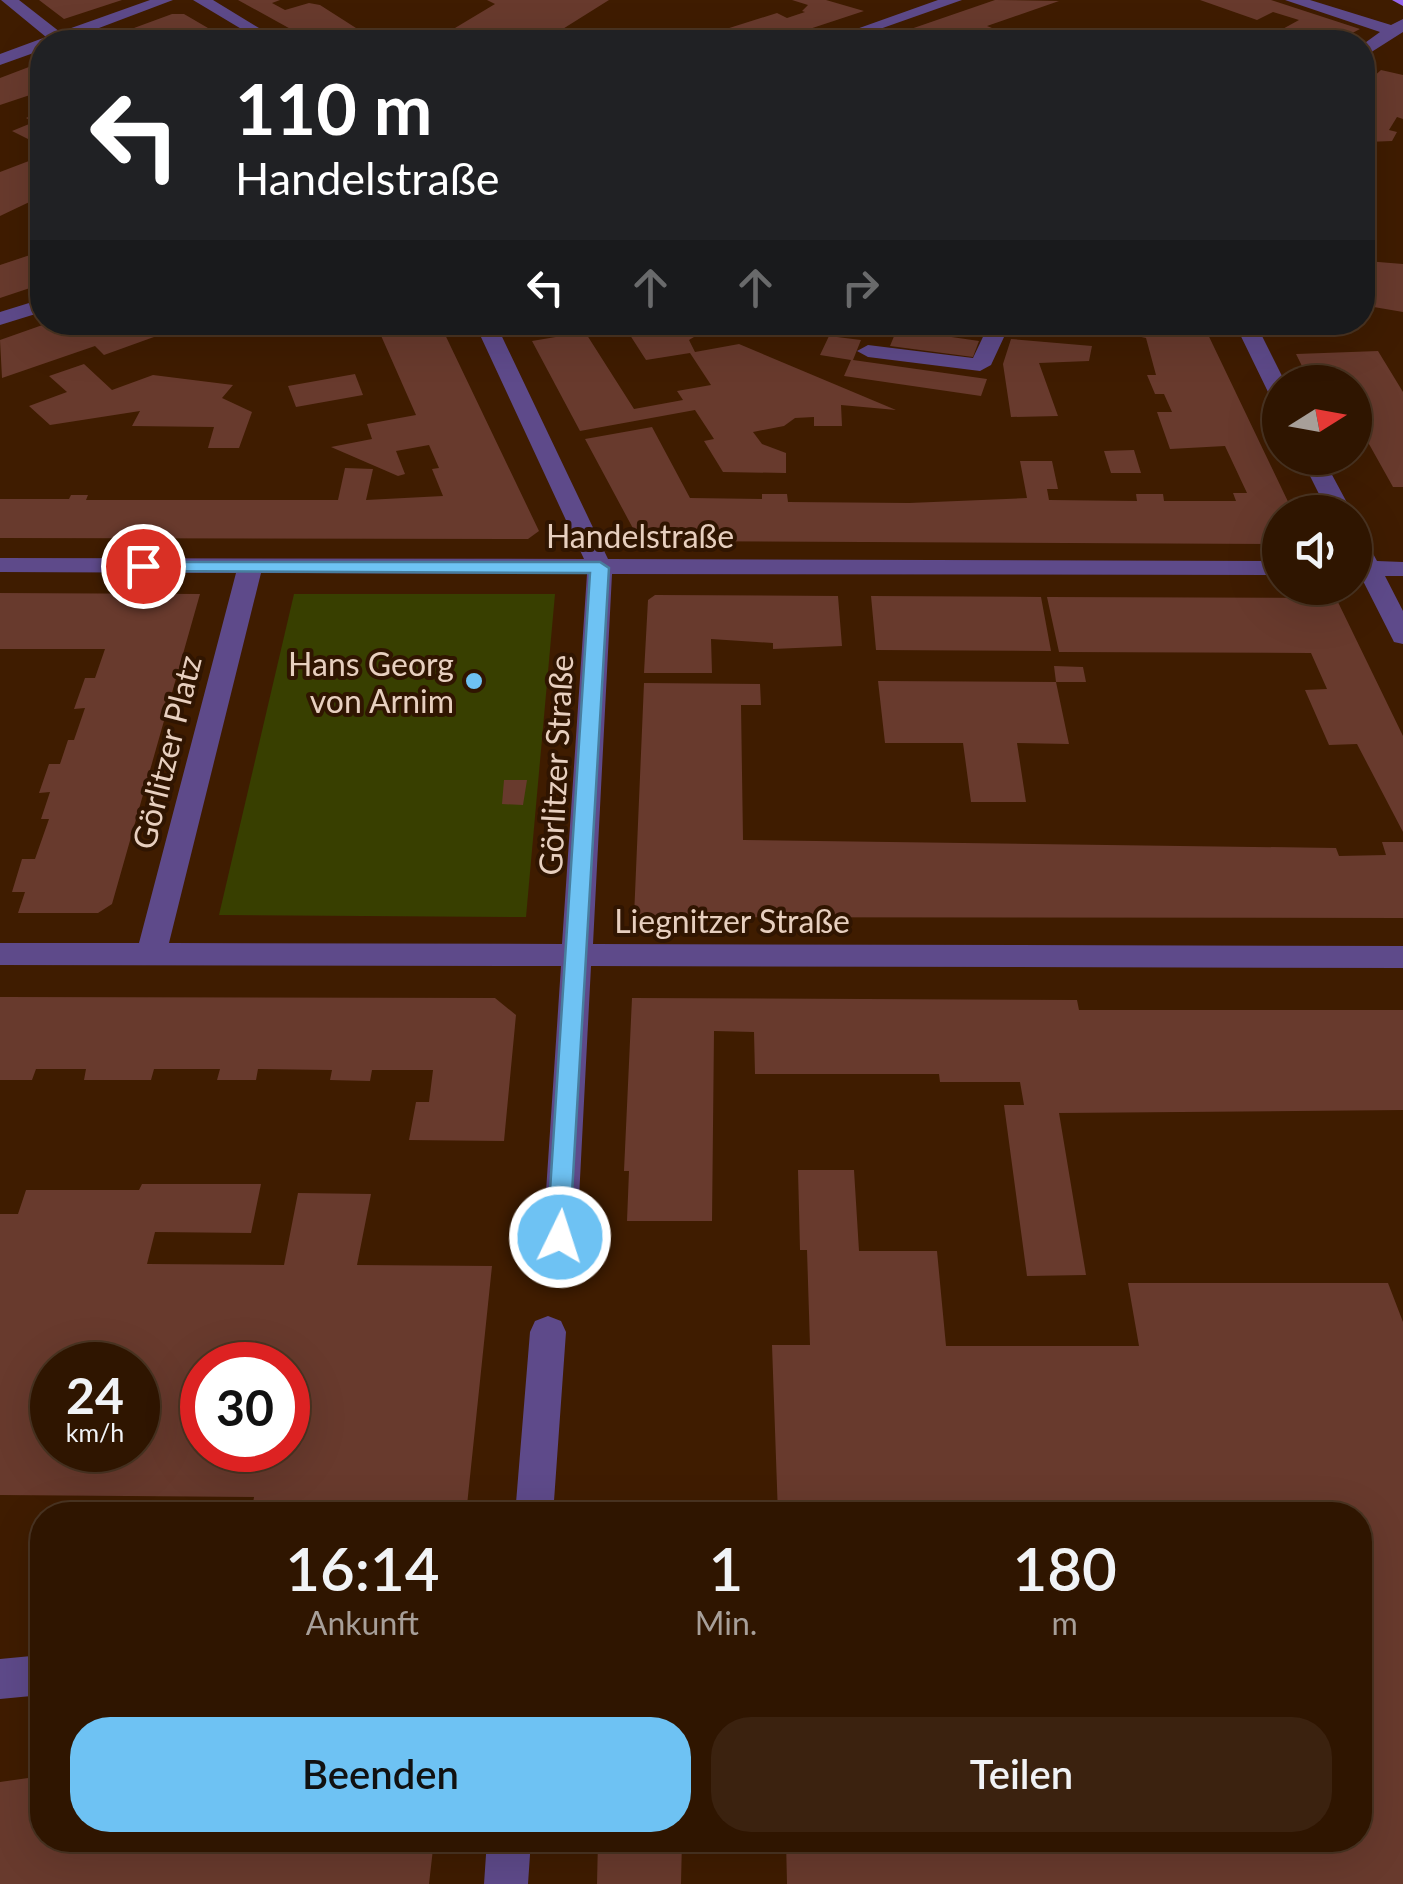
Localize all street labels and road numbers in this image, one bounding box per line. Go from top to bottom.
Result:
street label: Handelstraße [546,516,734,555]
street label: Görlitzer Platz [123,651,209,853]
street label: Görlitzer Straße [530,654,580,876]
street label: Liegnitzer Straße [614,901,850,940]

